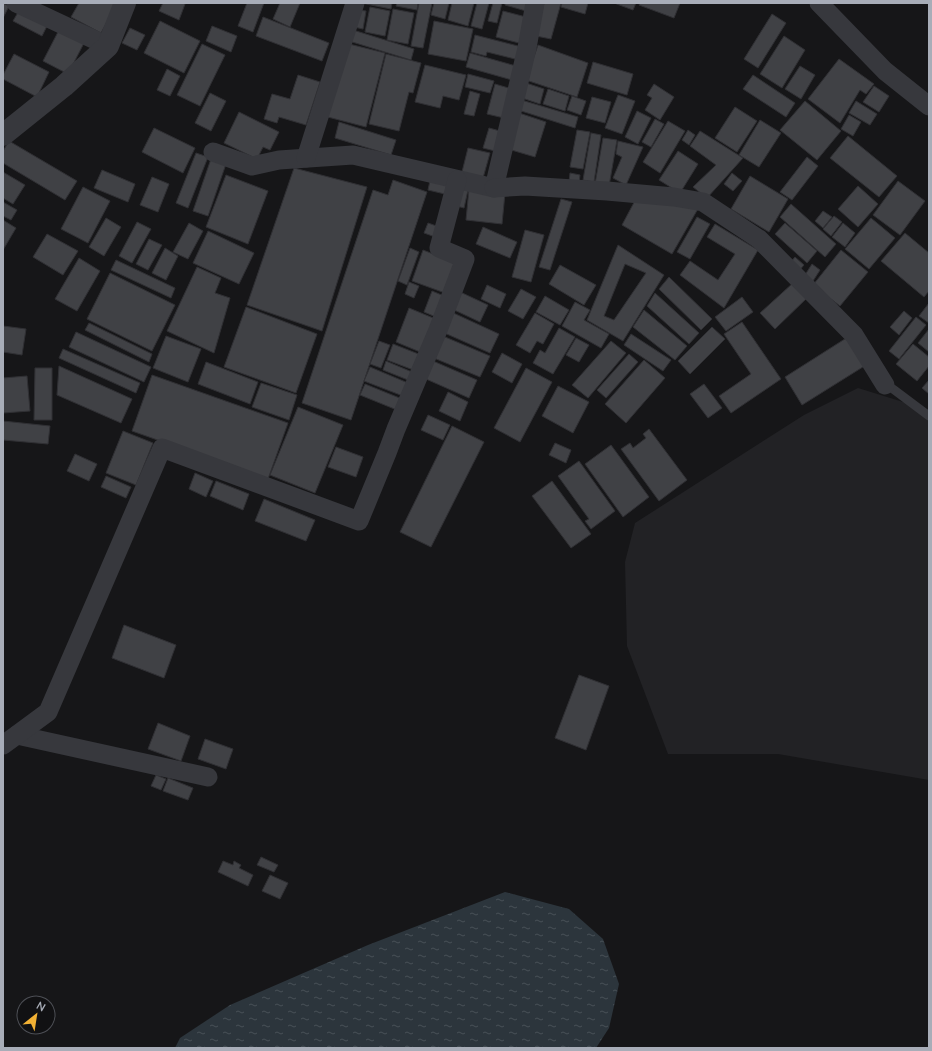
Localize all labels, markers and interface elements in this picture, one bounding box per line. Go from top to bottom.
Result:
north arrow [16,995,56,1035]
text: N [33,998,48,1015]

